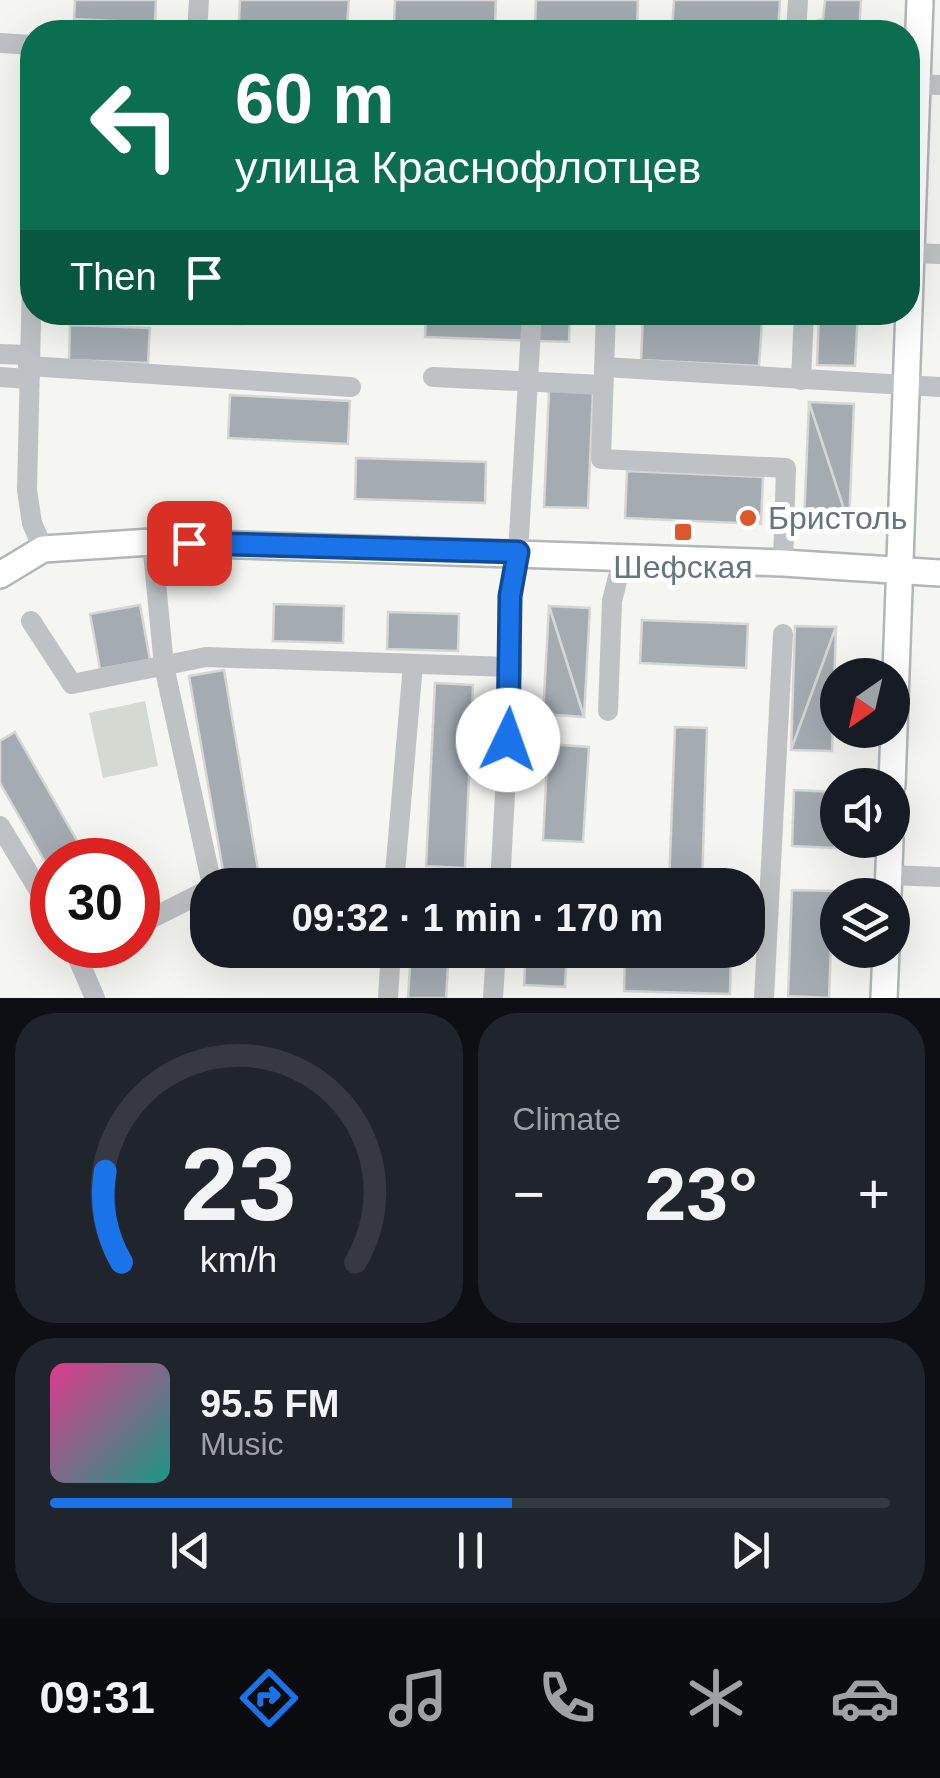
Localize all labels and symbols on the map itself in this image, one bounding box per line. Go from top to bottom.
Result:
place label: Бристоль [768,500,907,536]
pin [147,501,232,586]
marker: Бристоль [737,507,759,529]
marker: Шефская [672,521,694,543]
place label: Шефская [613,549,753,585]
north arrow [820,658,910,748]
position arrow [456,688,560,792]
speed limit sign: 30 [30,838,160,968]

